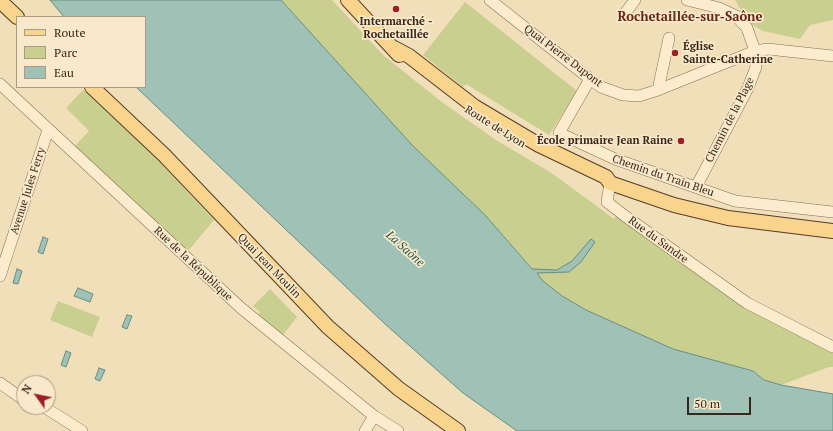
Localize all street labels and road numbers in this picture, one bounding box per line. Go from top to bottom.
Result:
street label: Quai Pierre Dupont [521,22,605,90]
street label: Chemin de la Plage [703,75,757,165]
street label: Route de Lyon [462,103,528,151]
street label: Avenue Jules Ferry [8,146,48,236]
street label: Chemin du Train Bleu [610,152,716,200]
street label: Rue du Sandre [626,214,690,266]
street label: Rue de la République [151,224,235,304]
street label: Quai Jean Moulin [235,231,303,301]

